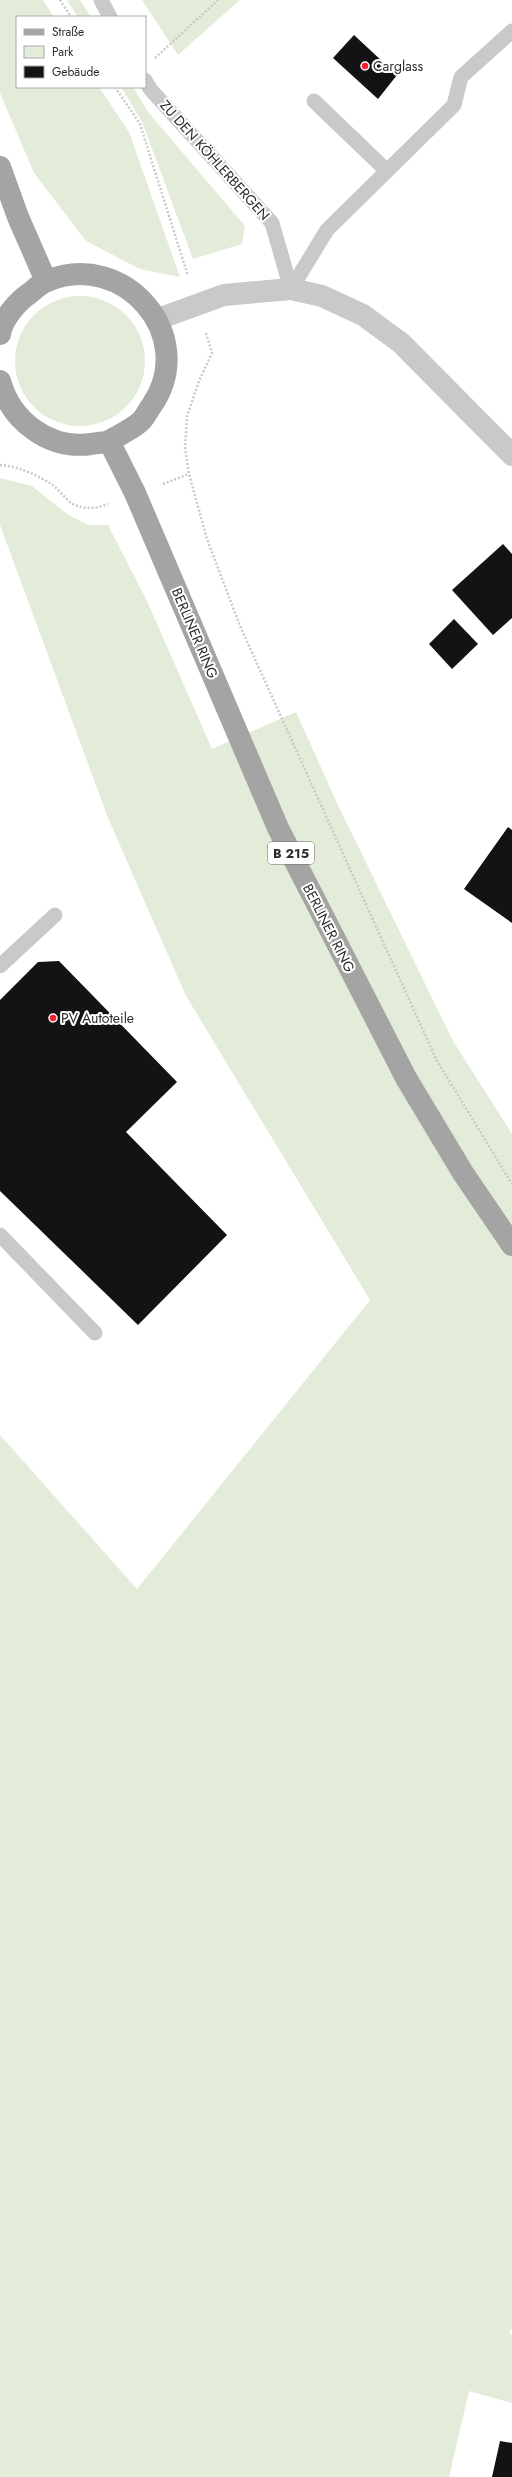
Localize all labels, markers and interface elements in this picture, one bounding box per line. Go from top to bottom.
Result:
legend [16,16,146,88]
text: Straße [52,23,84,41]
text: Park [52,43,74,61]
place label: Carglass [373,56,423,76]
marker: Carglass [360,61,370,71]
text: Gebäude [52,63,99,81]
street label: ZU DEN KÖHLERBERGEN [155,95,275,225]
street label: BERLINER RING [167,585,223,682]
road number: B 215 [268,842,314,864]
street label: BERLINER RING [298,880,360,976]
place label: PV Autoteile [61,1008,134,1028]
marker: PV Autoteile [48,1013,58,1023]

